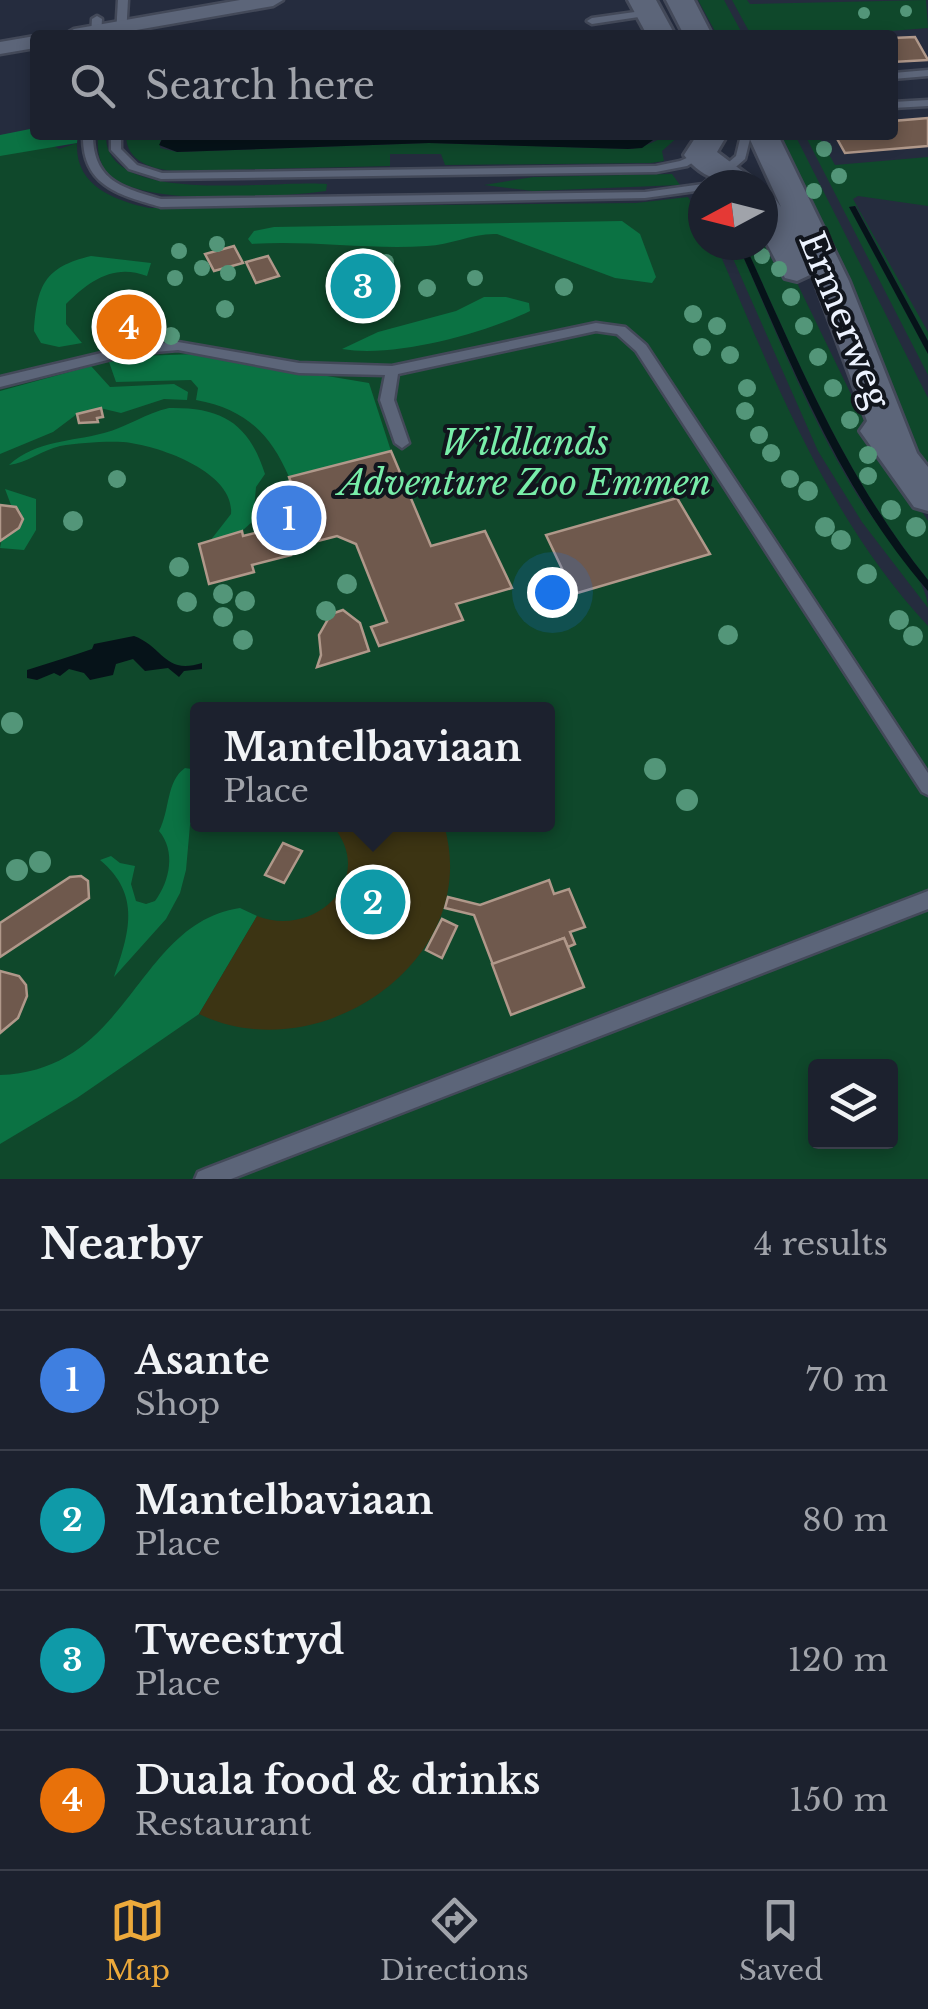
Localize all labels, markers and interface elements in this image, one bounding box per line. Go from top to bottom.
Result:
search box [30,30,898,140]
icon: search [65,58,120,113]
text: Search here [145,62,375,109]
north arrow [688,170,778,260]
street label: Ermerweg [790,225,900,416]
pin: 3 [330,248,396,324]
pin: 4 [96,290,162,364]
park label: Wildlands Adventure Zoo Emmen [335,421,711,504]
pin: 1 [256,480,322,556]
your location [527,567,578,618]
popup [190,702,555,832]
text: Mantelbaviaan [223,724,522,771]
text: Place [223,771,309,811]
pin: 2 [340,864,406,940]
map controls [808,1059,898,1149]
button: layers [808,1059,898,1149]
text: Nearby [40,1218,203,1270]
text: 4 results [754,1224,888,1264]
text: Asante [135,1337,270,1384]
text: 1 [66,1360,79,1400]
text: 70 m [806,1360,888,1400]
text: Shop [135,1384,220,1424]
text: Mantelbaviaan [135,1477,433,1524]
text: 2 [62,1500,83,1540]
text: 80 m [802,1500,888,1540]
text: Place [135,1524,221,1564]
text: Tweestryd [135,1617,344,1664]
text: 3 [62,1640,83,1680]
text: 120 m [788,1640,888,1680]
text: Place [135,1664,221,1704]
text: Duala food & drinks [135,1757,541,1804]
text: 4 [62,1780,83,1820]
text: 150 m [789,1780,888,1820]
text: Restaurant [135,1804,311,1844]
tab: Map [105,1893,170,1988]
tab: Directions [380,1893,529,1988]
tab: Saved [739,1893,823,1988]

